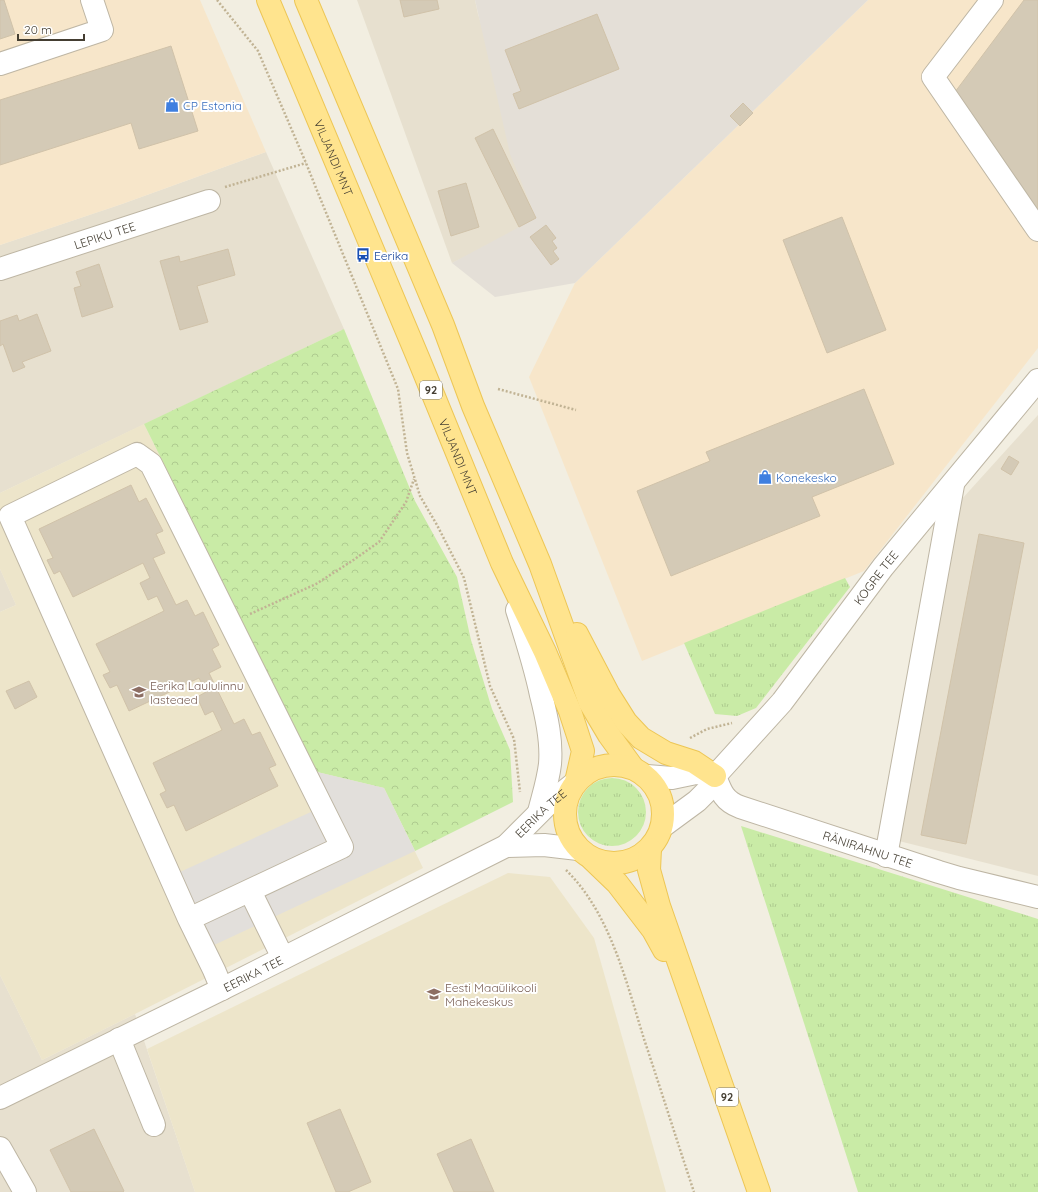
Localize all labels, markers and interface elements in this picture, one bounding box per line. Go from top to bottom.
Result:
scale bar [18,16,84,42]
text: 20 m [24,22,52,37]
shop icon: CP Estonia [164,97,180,113]
place label: CP Estonia [183,98,242,113]
street label: VILJANDI MNT [311,117,357,198]
street label: LEPIKU TEE [72,218,138,252]
bus stop icon: Eerika [355,247,371,263]
place label: Eerika [374,248,408,263]
road number: 92 [420,381,442,399]
street label: VILJANDI MNT [436,416,481,497]
shop icon: Konekesko [757,469,773,485]
place label: Konekesko [776,470,837,485]
street label: KOGRE TEE [850,547,901,608]
place label: Eerika Laululinnu lasteaed [150,678,244,707]
school or university icon: Eerika Laululinnu lasteaed [131,684,147,700]
street label: EERIKA TEE [512,785,569,840]
street label: RÄNIRAHNU TEE [821,827,915,870]
street label: EERIKA TEE [221,952,285,995]
place label: Eesti Maaülikooli Mahekeskus [445,980,537,1009]
school or university icon: Eesti Maaülikooli Mahekeskus [426,986,442,1002]
road number: 92 [716,1088,738,1106]

